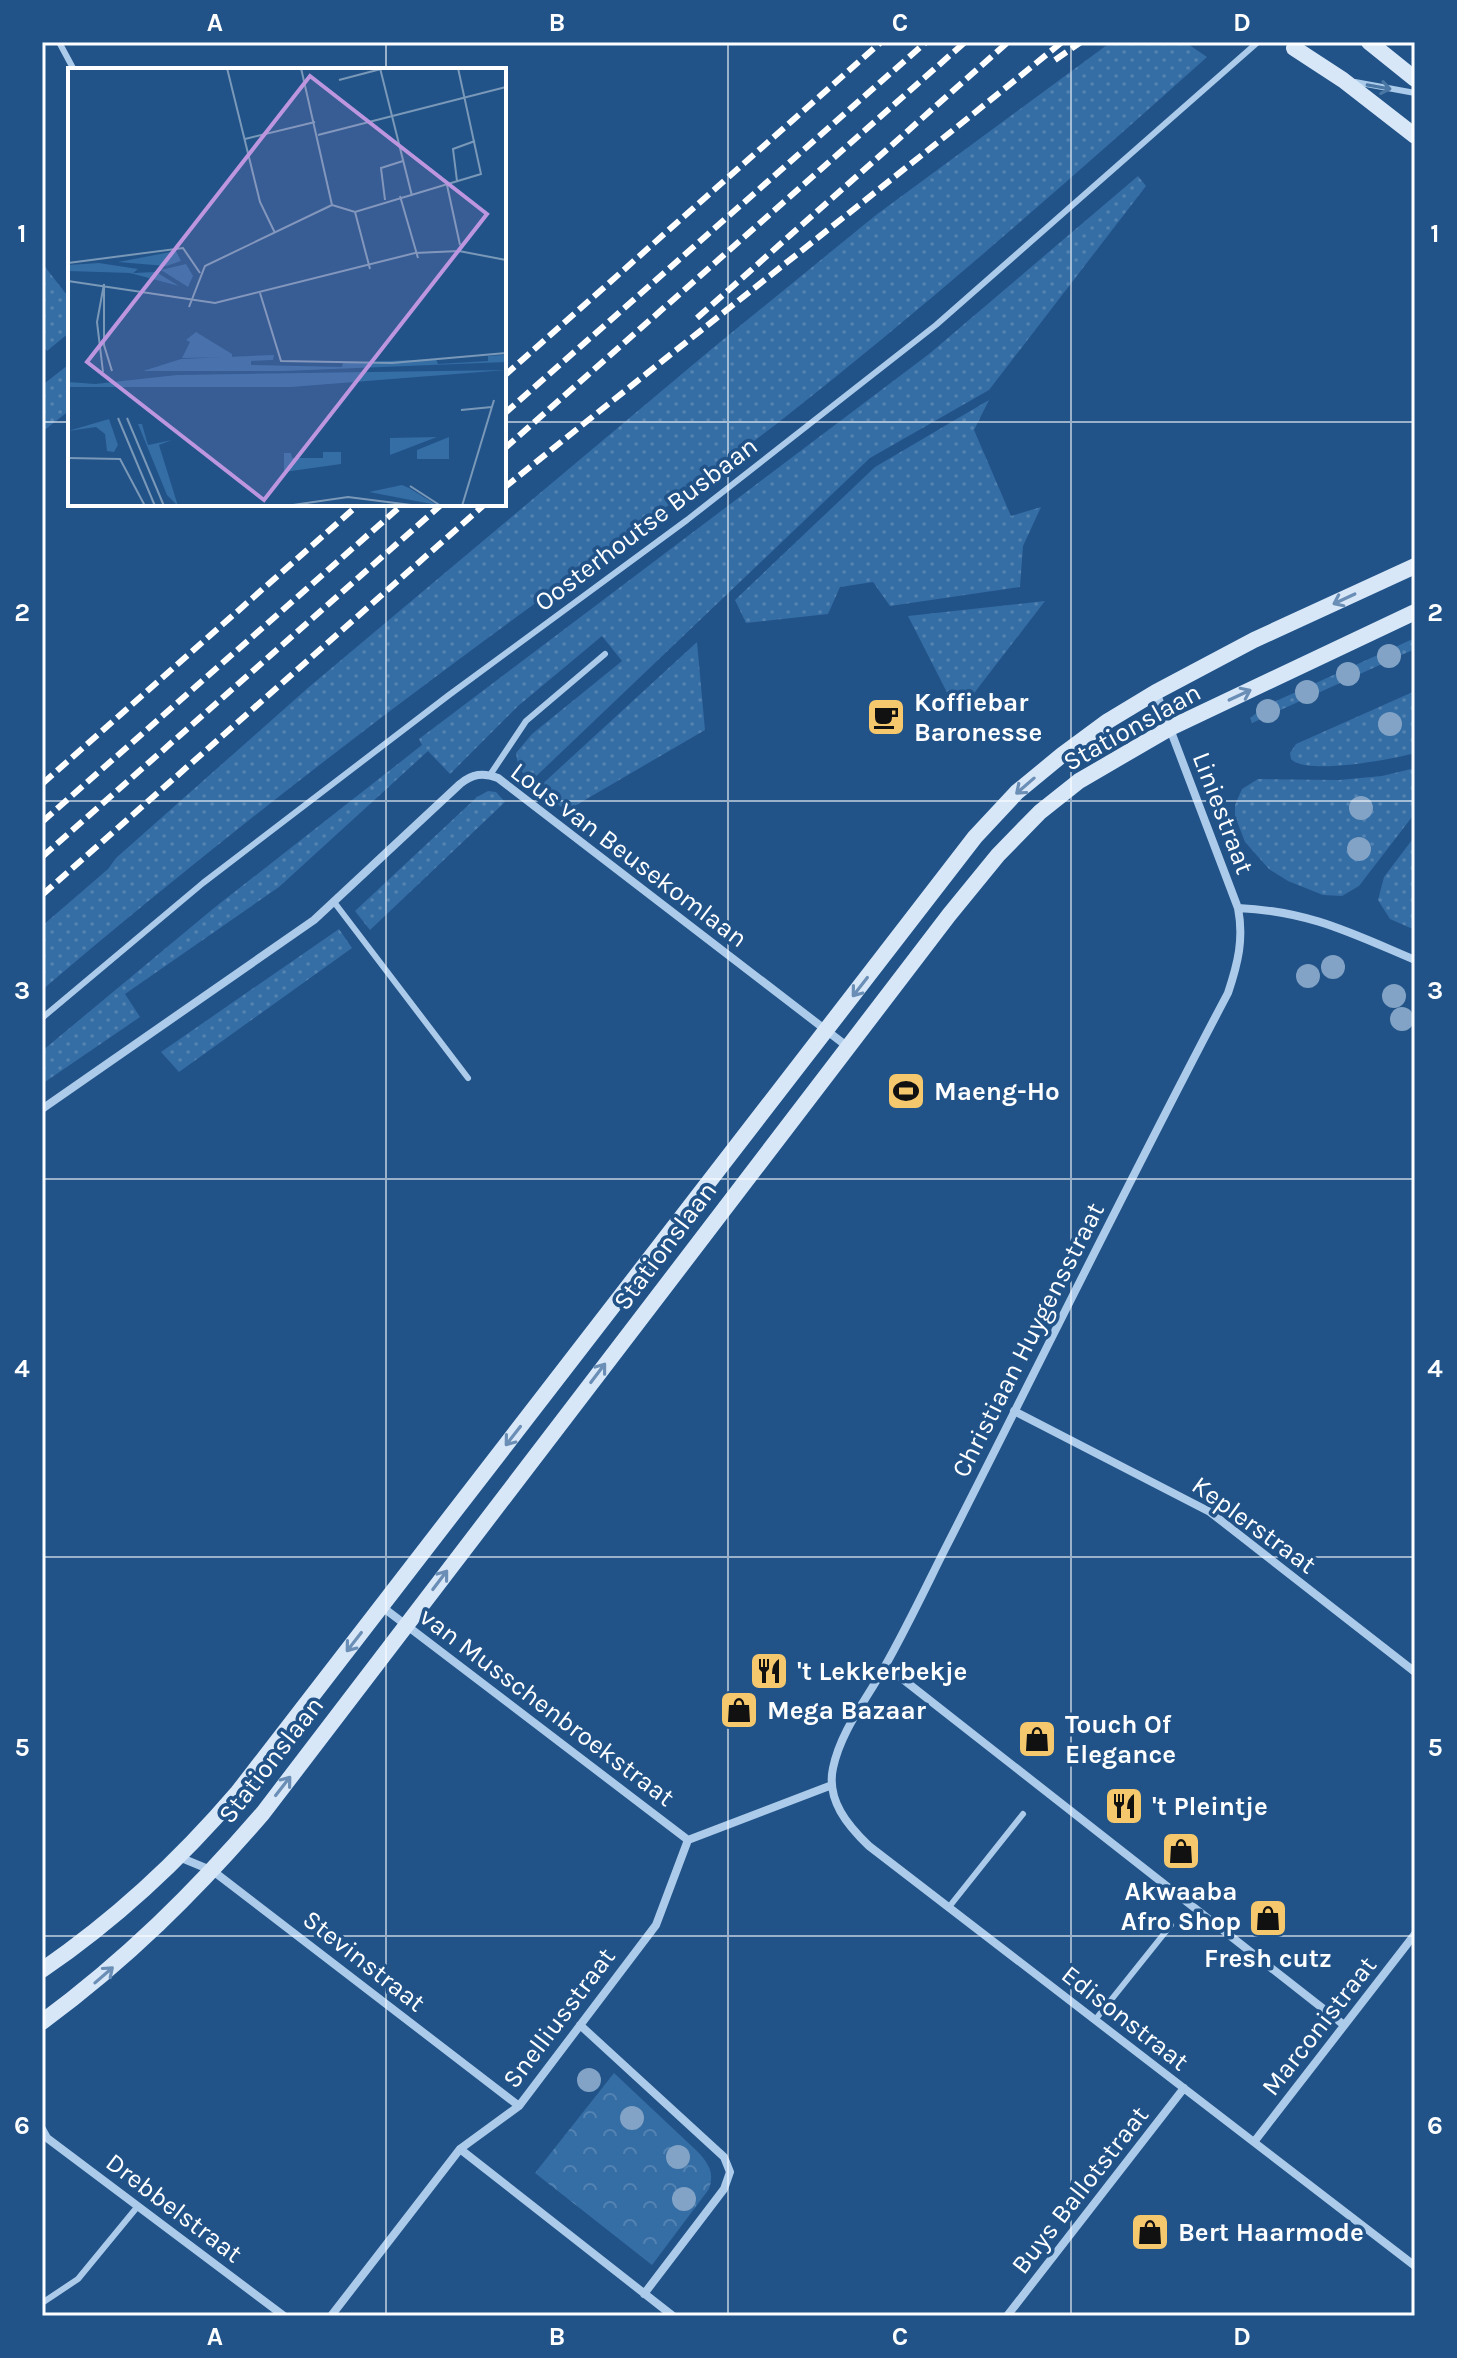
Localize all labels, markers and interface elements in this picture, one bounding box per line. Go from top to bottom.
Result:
text: A [207,7,223,38]
text: B [549,7,565,38]
text: C [892,7,908,38]
text: D [1233,7,1251,38]
inset map [68,68,506,506]
one-way arrow [1366,80,1391,95]
text: 1 [17,218,27,249]
text: 1 [1430,218,1440,249]
street label: Oosterhoutse Busbaan [528,430,764,618]
one-way arrow [1333,592,1357,607]
text: 2 [14,597,30,628]
text: 2 [1427,597,1443,628]
street label: Stationslaan [1058,676,1206,778]
place label: Koffiebar Baronesse [914,687,1042,748]
one-way arrow [1228,687,1252,702]
cafe icon: Koffiebar Baronesse [865,696,907,738]
street label: Liniestraat [1186,748,1260,878]
street label: Lous van Beusekomlaan [505,756,753,954]
one-way arrow [1015,777,1035,795]
text: 3 [14,975,30,1006]
text: 3 [1427,975,1443,1006]
one-way arrow [851,976,868,997]
sports icon: Maeng-Ho [885,1070,927,1112]
place label: Maeng-Ho [934,1076,1060,1107]
street label: Stationslaan [607,1176,723,1316]
street label: Christiaan Huygensstraat [945,1197,1111,1483]
text: 4 [14,1353,30,1384]
text: 4 [1427,1353,1443,1384]
one-way arrow [590,1363,607,1384]
one-way arrow [504,1425,521,1446]
street label: Keplerstraat [1186,1470,1322,1580]
one-way arrow [432,1570,449,1591]
street label: van Musschenbroekstraat [414,1601,681,1813]
one-way arrow [345,1631,362,1652]
restaurant icon: 't Lekkerbekje [748,1650,790,1692]
place label: 't Lekkerbekje [797,1656,967,1687]
shop icon: Mega Bazaar [718,1689,760,1731]
street label: Stationslaan [212,1690,330,1830]
place label: Mega Bazaar [767,1695,927,1726]
place label: Touch Of Elegance [1065,1709,1176,1770]
shop icon: Touch Of Elegance [1016,1718,1058,1760]
text: 5 [14,1732,30,1763]
text: 5 [1427,1732,1443,1763]
one-way arrow [274,1776,291,1798]
restaurant icon: 't Pleintje [1103,1785,1145,1827]
place label: 't Pleintje [1152,1791,1268,1822]
shop icon: Akwaaba Afro Shop [1160,1830,1202,1872]
place label: Akwaaba Afro Shop [1121,1876,1241,1937]
shop icon: Fresh cutz [1247,1897,1289,1939]
street label: Stevinstraat [297,1904,431,2018]
street label: Snelliusstraat [496,1942,622,2094]
place label: Fresh cutz [1204,1943,1332,1974]
street label: Marconistraat [1255,1950,1383,2102]
street label: Edisonstraat [1055,1959,1195,2077]
one-way arrow [94,1966,114,1984]
street label: Buys Ballotstraat [1005,2100,1155,2280]
text: 6 [14,2110,30,2141]
text: 6 [1427,2110,1443,2141]
street label: Drebbelstraat [100,2147,248,2269]
shop icon: Bert Haarmode [1129,2211,1171,2253]
place label: Bert Haarmode [1178,2217,1364,2248]
text: A [207,2321,223,2352]
text: B [549,2321,565,2352]
text: C [892,2321,908,2352]
text: D [1233,2321,1251,2352]

